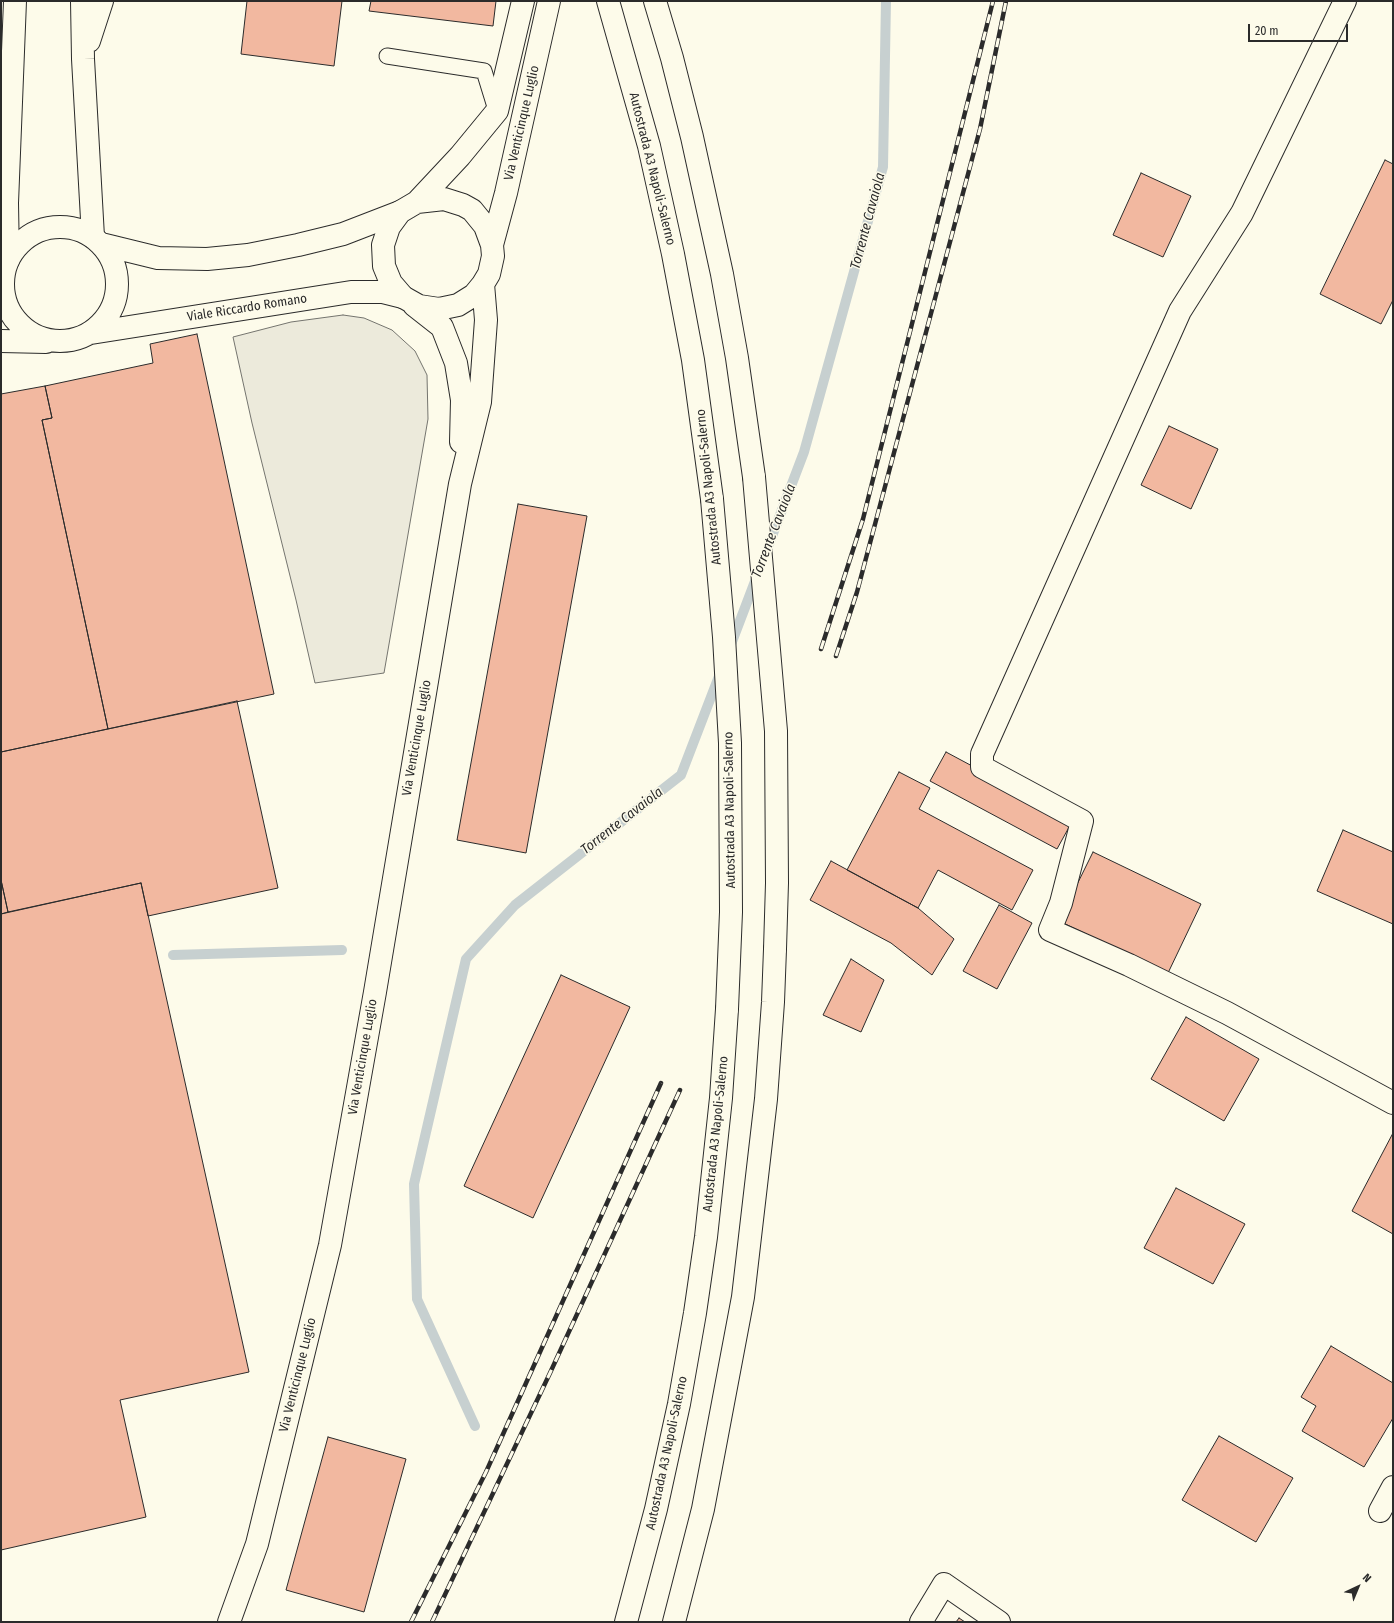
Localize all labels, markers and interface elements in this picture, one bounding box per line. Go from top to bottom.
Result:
scale bar [1250,16,1350,42]
text: 20 m [1255,24,1279,38]
street label: Via Venticinque Luglio [501,64,543,182]
street label: Autostrada A3 Napoli-Salerno [625,91,679,247]
water label: Torrente Cavaiola [847,171,889,271]
street label: Viale Riccardo Romano [186,291,308,325]
street label: Autostrada A3 Napoli-Salerno [693,408,725,566]
water label: Torrente Cavaiola [748,482,800,580]
street label: Via Venticinque Luglio [399,679,435,797]
street label: Autostrada A3 Napoli-Salerno [721,732,739,888]
water label: Torrente Cavaiola [578,784,666,858]
street label: Via Venticinque Luglio [345,998,381,1116]
street label: Autostrada A3 Napoli-Salerno [700,1055,732,1213]
street label: Via Venticinque Luglio [276,1316,320,1434]
street label: Autostrada A3 Napoli-Salerno [643,1375,691,1531]
north arrow [1338,1567,1378,1607]
text: N [1360,1571,1374,1585]

